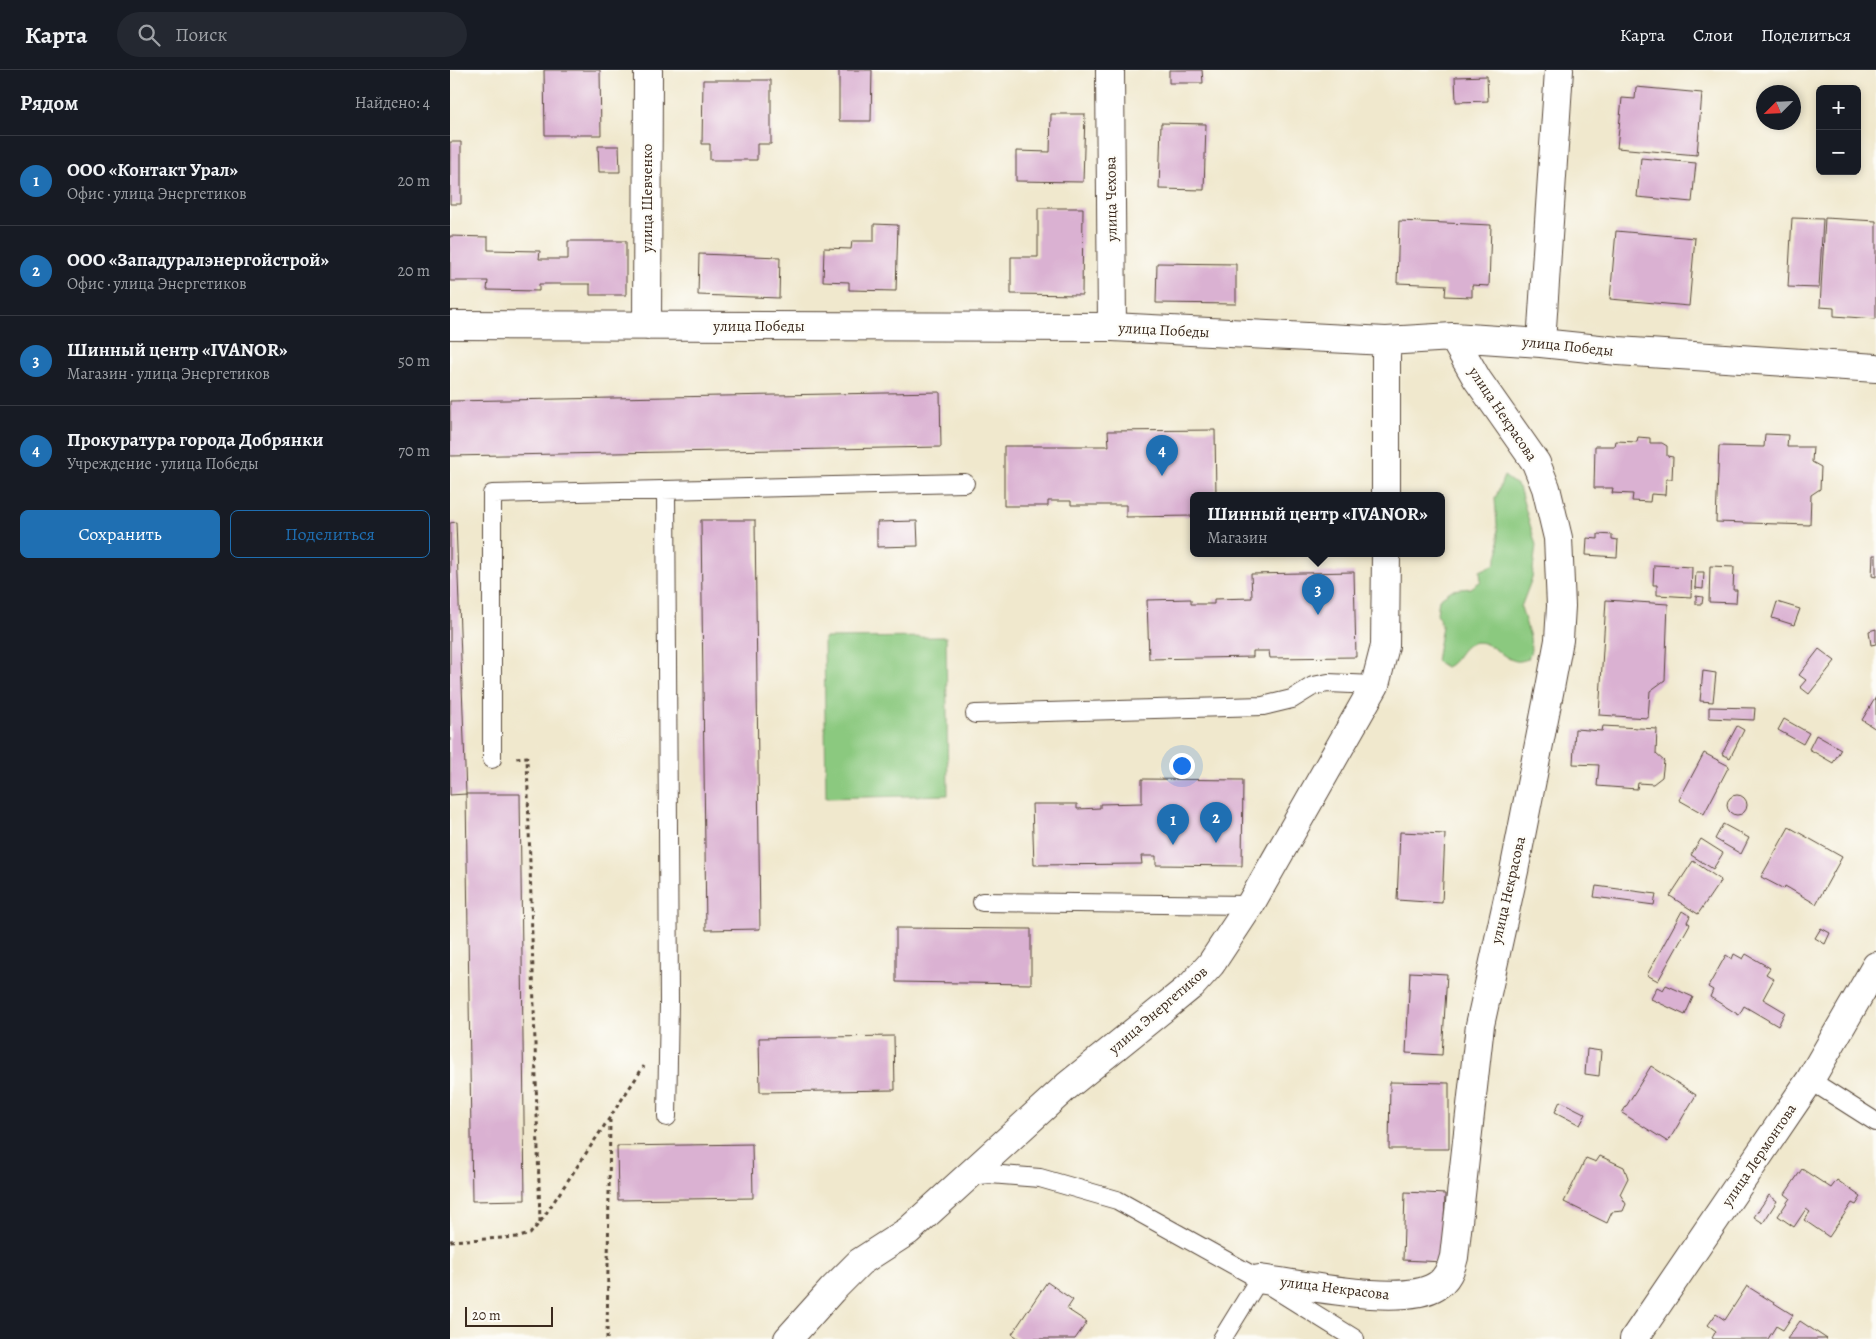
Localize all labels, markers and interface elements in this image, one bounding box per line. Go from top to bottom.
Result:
search box [117,12,467,57]
text: Карта [25,19,87,51]
icon: search [135,21,163,49]
text: Поиск [175,22,227,48]
text: Карта [1620,23,1665,47]
text: Слои [1693,23,1733,47]
text: Поделиться [1761,23,1851,47]
north arrow [1756,85,1801,130]
map controls [1816,85,1861,175]
button: + [1816,85,1861,130]
text: Рядом [20,89,78,117]
text: Найдено: 4 [355,92,430,114]
button: − [1816,130,1861,175]
street label: улица Шевченко [637,144,657,253]
street label: улица Чехова [1100,156,1122,243]
text: ООО «Контакт Урал» [67,157,238,183]
text: 1 [33,170,39,192]
text: 20 m [397,170,430,192]
text: Офис · улица Энергетиков [67,183,247,205]
text: ООО «Западуралэнергойстрой» [67,247,329,273]
text: 2 [32,260,40,282]
text: 20 m [397,260,430,282]
text: Офис · улица Энергетиков [67,273,247,295]
street label: улица Победы [712,316,805,336]
street label: улица Победы [1117,318,1210,342]
street label: улица Победы [1521,331,1614,361]
text: Шинный центр «IVANOR» [67,337,288,363]
text: 3 [33,350,39,372]
text: 50 m [398,350,430,372]
street label: улица Некрасова [1464,362,1542,465]
text: Магазин · улица Энергетиков [67,363,270,385]
text: Прокуратура города Добрянки [67,427,324,453]
pin: 4 [1146,435,1178,476]
text: 4 [32,440,40,462]
text: 70 m [398,440,430,462]
text: Учреждение · улица Победы [67,453,259,475]
popup [1190,492,1445,557]
text: Шинный центр «IVANOR» [1207,501,1428,527]
button: Сохранить [20,510,220,558]
button: Поделиться [230,510,430,558]
text: Магазин [1207,527,1268,549]
pin: 3 [1302,574,1334,615]
your location [1169,753,1195,779]
pin: 2 [1200,802,1232,843]
pin: 1 [1157,804,1189,845]
street label: улица Некрасова [1486,834,1530,947]
street label: улица Энергетиков [1104,962,1212,1059]
street label: улица Лермонтова [1717,1100,1801,1211]
street label: улица Некрасова [1278,1271,1391,1305]
scale bar [465,1304,552,1327]
text: 20 m [472,1306,501,1325]

